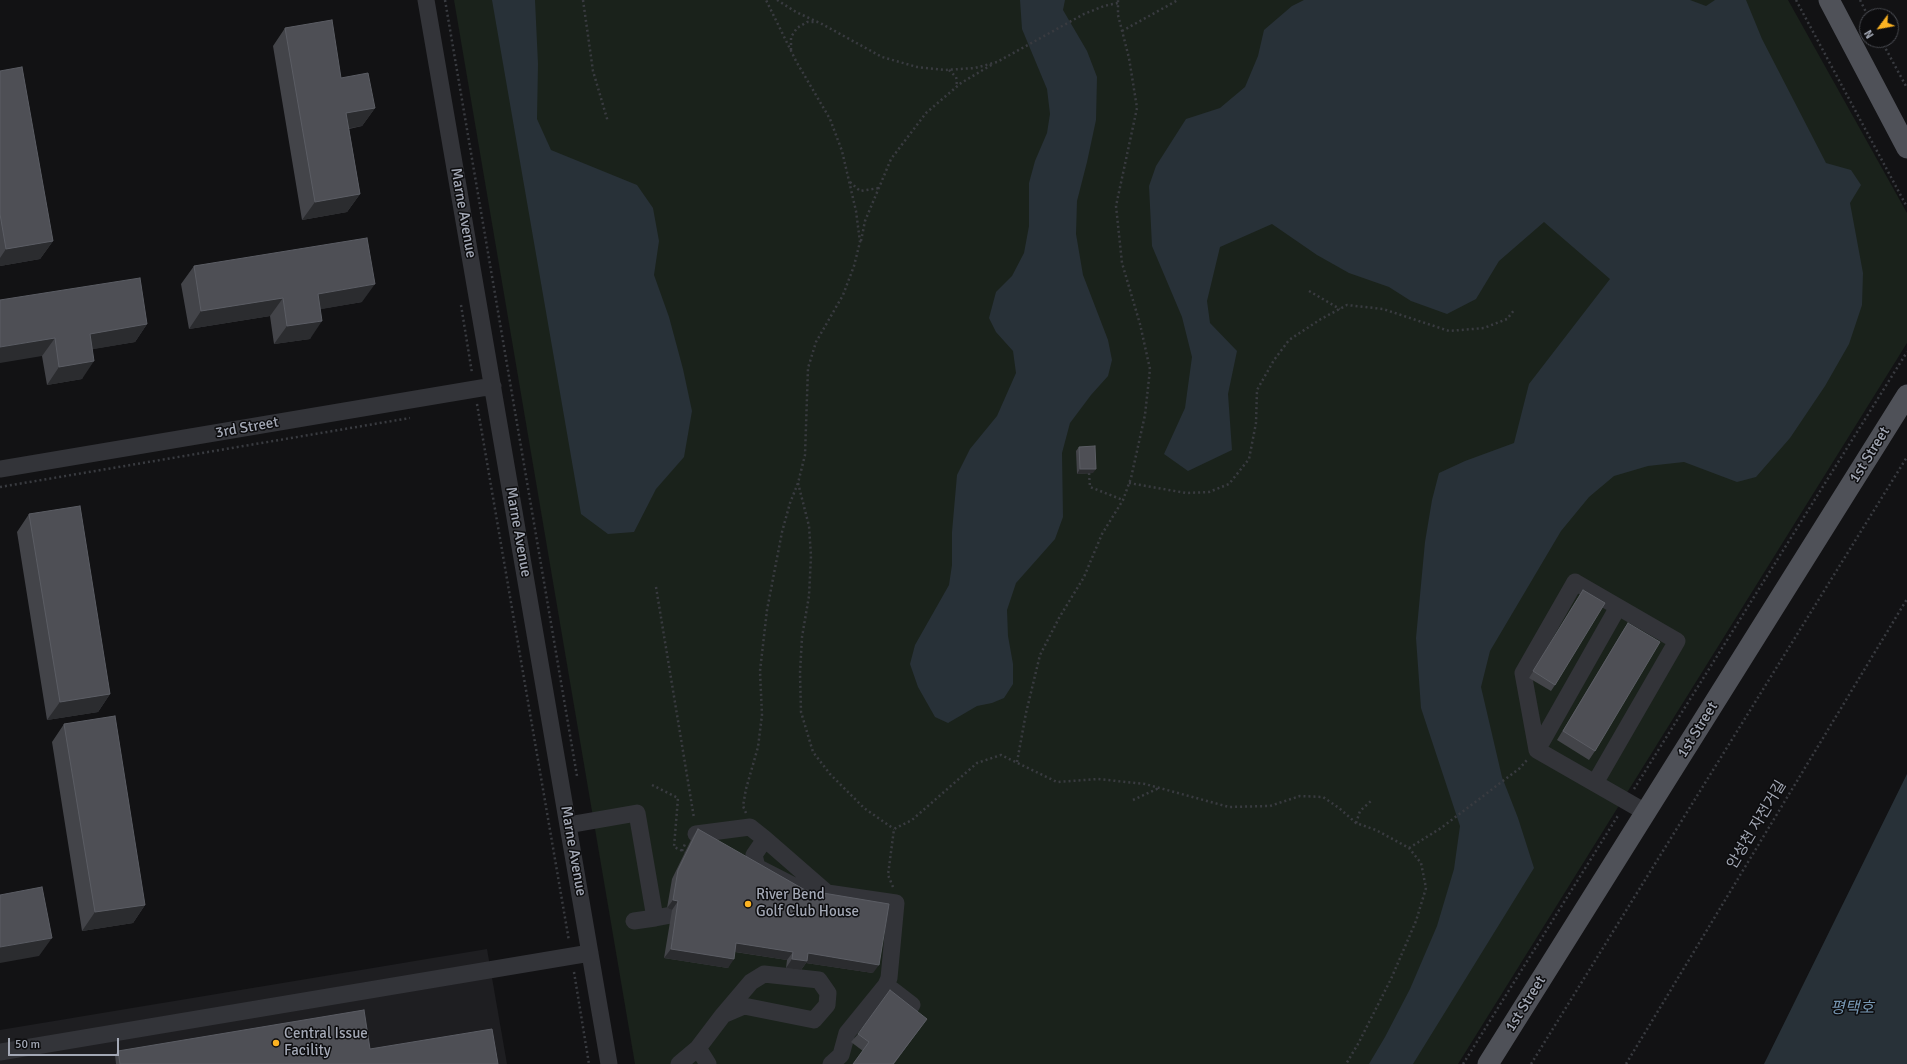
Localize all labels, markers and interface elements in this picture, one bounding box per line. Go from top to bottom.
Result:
north arrow [1859,8,1899,48]
text: N [1862,27,1877,41]
street label: Marne Avenue [446,167,480,259]
street label: 3rd Street [214,414,280,442]
street label: 1st Street [1846,424,1894,486]
street label: Marne Avenue [501,486,535,578]
street label: 1st Street [1674,699,1722,761]
street label: 안성천 자전거길 [1724,778,1790,872]
street label: Marne Avenue [556,805,590,897]
place label: River Bend Golf Club House [756,886,859,921]
marker: River Bend Golf Club House [743,899,753,909]
street label: 1st Street [1502,973,1550,1035]
water label: 평택호 [1830,999,1874,1019]
place label: Central Issue Facility [284,1025,368,1060]
scale bar [10,1030,121,1056]
text: 50 m [15,1037,40,1052]
marker: Central Issue Facility [271,1038,281,1048]

